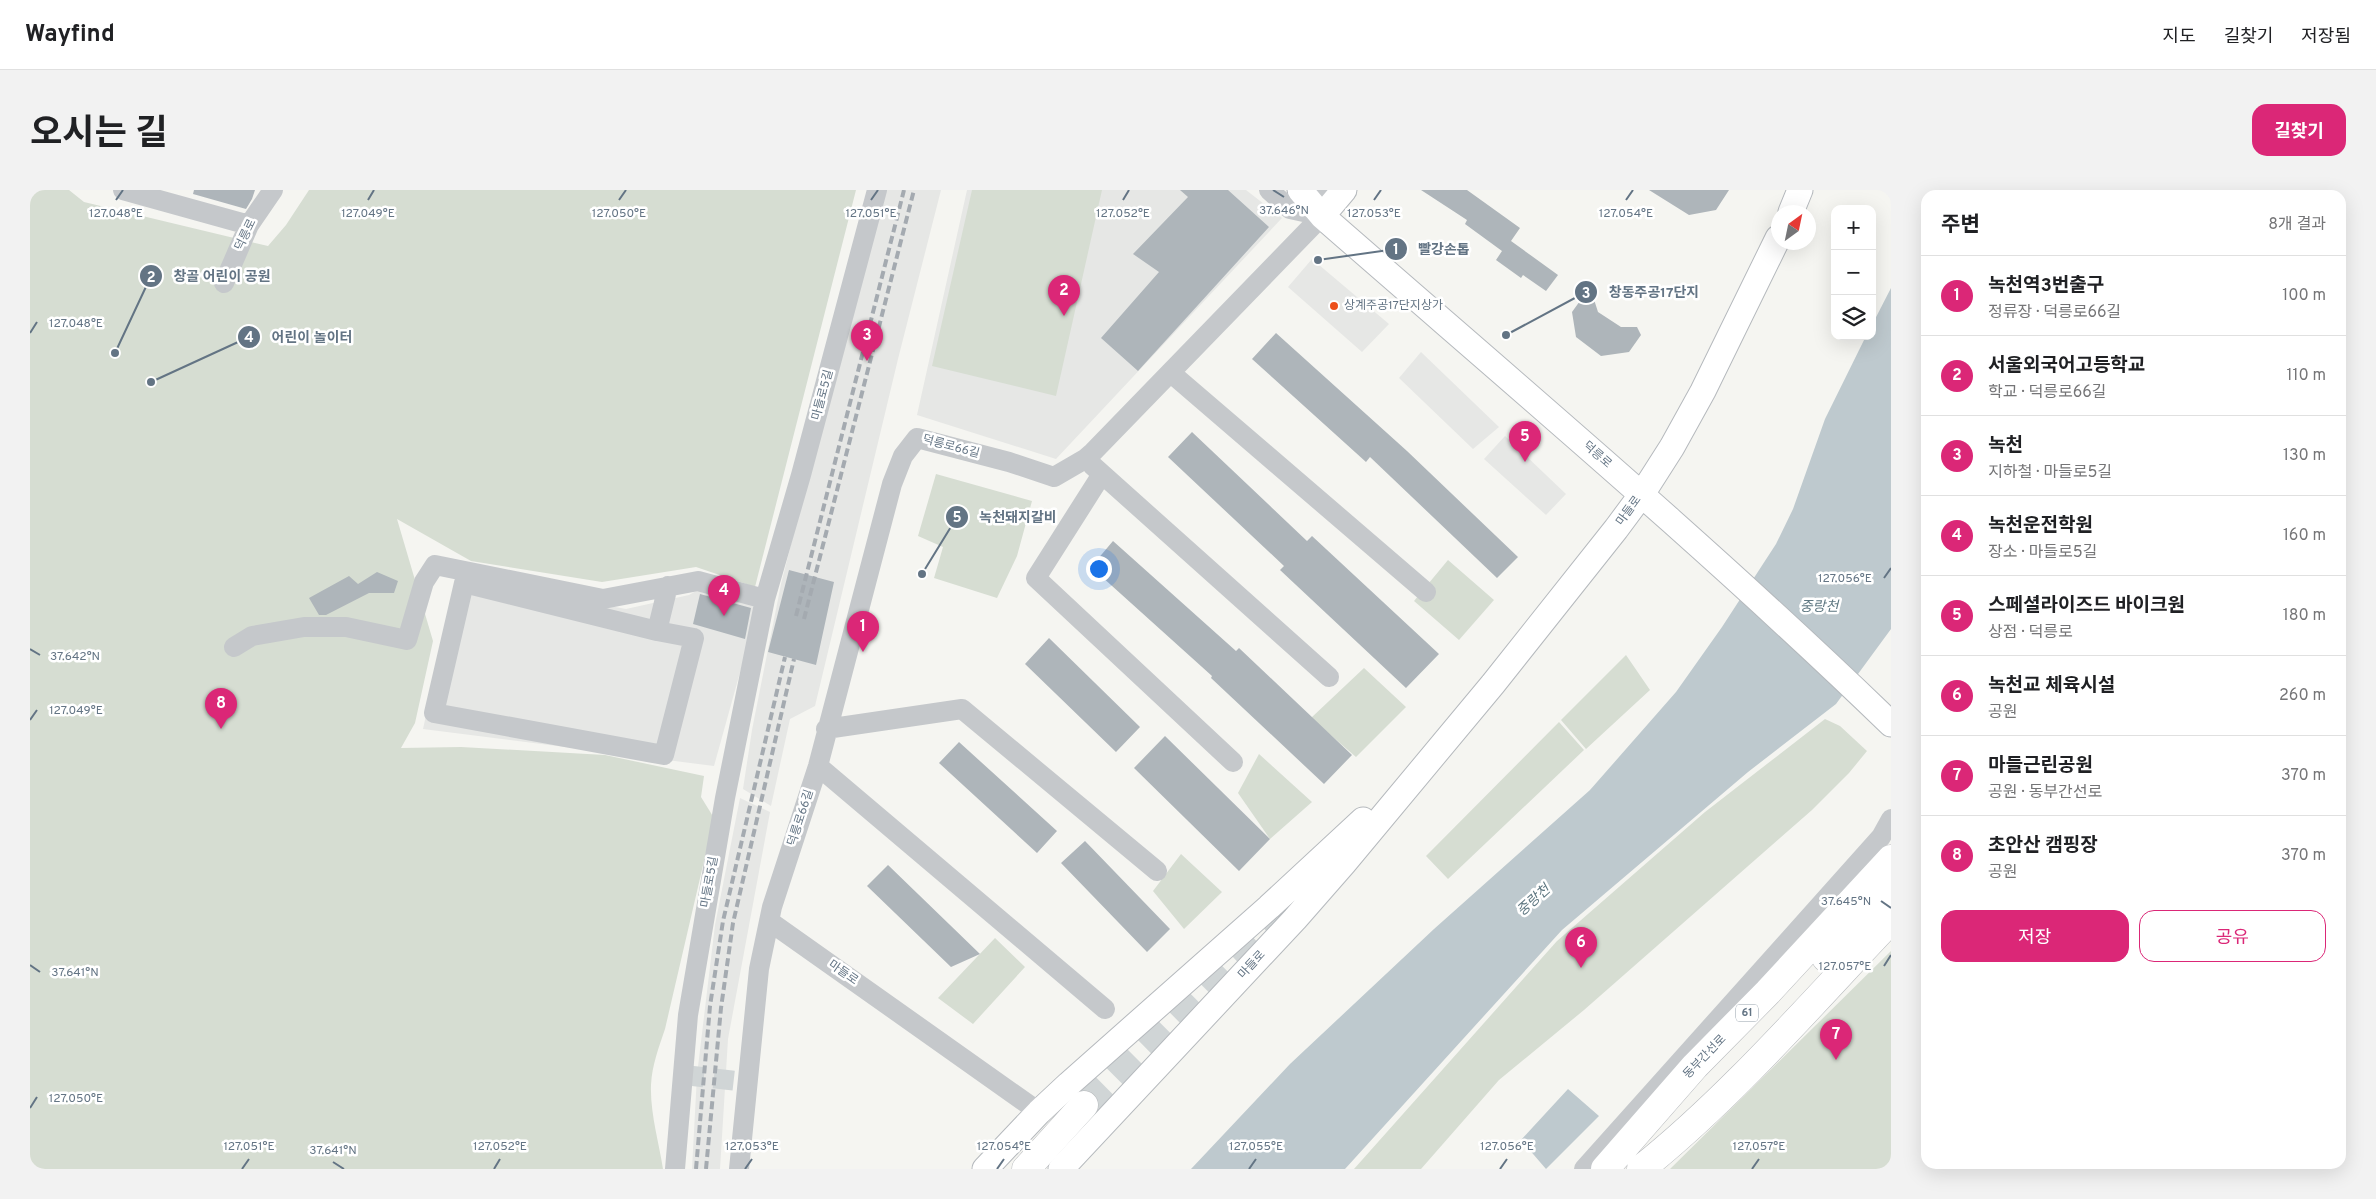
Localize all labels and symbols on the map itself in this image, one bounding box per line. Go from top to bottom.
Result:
text: 37.646°N [1259,203,1309,219]
north arrow [1771,205,1816,250]
text: 127.048°E [89,206,143,222]
text: 127.049°E [341,206,395,222]
text: 127.050°E [592,206,646,222]
text: 127.051°E [845,206,897,222]
text: 127.052°E [1096,206,1150,222]
text: 127.053°E [1347,206,1401,222]
text: 127.054°E [1599,206,1653,222]
street label: 덕릉로 [232,217,260,253]
callout: 빨강손톱 [1384,235,1480,264]
text: 1 [1393,241,1399,260]
text: 빨강손톱 [1418,242,1470,259]
callout: 창골 어린이 공원 [139,262,281,291]
text: 2 [146,269,156,288]
text: 창골 어린이 공원 [173,269,271,286]
pin: 2 [1048,275,1080,316]
callout: 창동주공17단지 [1574,278,1709,307]
text: 3 [1582,285,1591,304]
text: 창동주공17단지 [1609,285,1699,302]
place label: 상계주공17단지상가 [1344,298,1443,314]
marker: 상계주공17단지상가 [1328,300,1340,312]
text: 127.048°E [49,316,103,332]
pin: 3 [851,320,883,361]
callout: 어린이 놀이터 [237,322,362,351]
text: 4 [244,329,254,348]
text: 어린이 놀이터 [272,330,352,347]
street label: 마들로5길 [809,368,837,422]
pin: 5 [1509,421,1541,462]
street label: 덕릉로66길 [921,432,981,462]
street label: 덕릉로 [1579,438,1615,472]
street label: 마들로 [1613,493,1645,529]
callout: 녹천돼지갈비 [945,502,1067,531]
text: 5 [952,509,962,528]
text: 녹천돼지갈비 [979,509,1057,527]
your location [1086,556,1112,582]
text: 127.056°E [1818,571,1872,587]
pin: 4 [708,575,740,616]
water label: 중랑천 [1800,599,1839,616]
pin: 1 [847,611,879,652]
text: 37.642°N [50,649,100,665]
pin: 8 [205,688,237,729]
text: 127.049°E [49,703,103,719]
street label: 덕릉로66길 [784,788,818,848]
street label: 마들로5길 [698,855,722,909]
water label: 중랑천 [1514,881,1555,920]
text: 37.645°N [1821,894,1871,910]
pin: 6 [1565,927,1597,968]
street label: 마들로 [1235,947,1269,983]
street label: 마들로 [825,957,861,989]
text: 127.057°E [1819,959,1871,975]
text: 37.641°N [51,965,99,981]
road number: 61 [1736,1004,1758,1021]
pin: 7 [1820,1019,1852,1060]
street label: 동부간선로 [1680,1032,1730,1082]
text: 127.050°E [49,1091,103,1107]
text: 127.051°E [223,1139,275,1155]
text: 127.052°E [473,1139,527,1155]
text: 127.053°E [725,1139,779,1155]
text: 127.054°E [977,1139,1031,1155]
text: 127.055°E [1229,1139,1283,1155]
text: 127.056°E [1480,1139,1534,1155]
text: 127.057°E [1733,1139,1785,1155]
text: 37.641°N [309,1143,357,1159]

